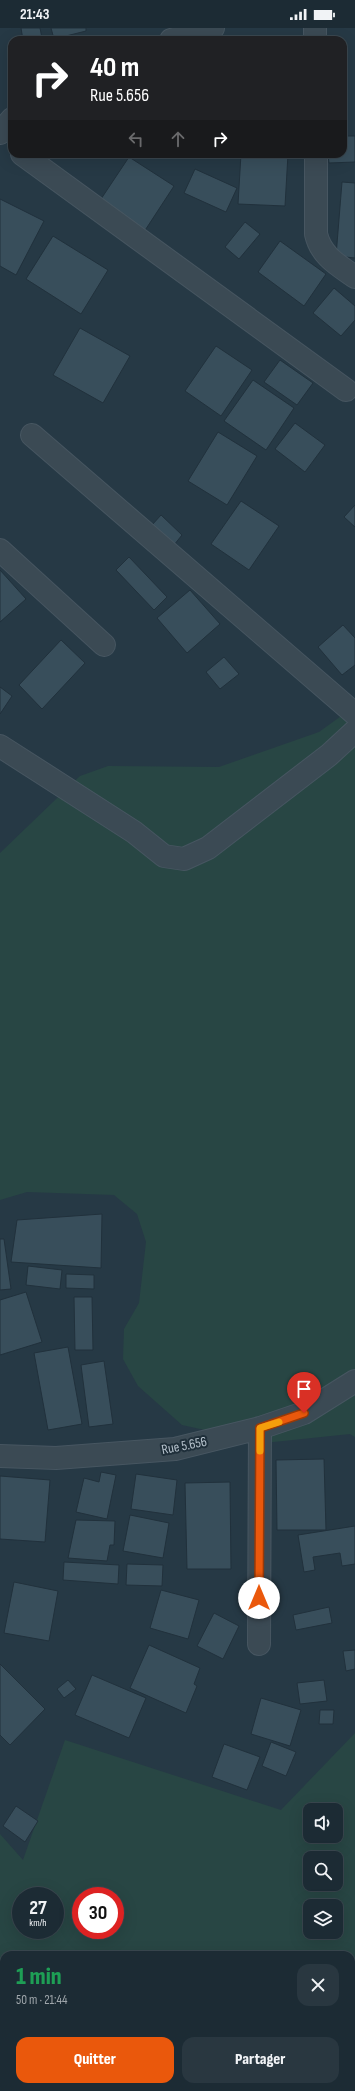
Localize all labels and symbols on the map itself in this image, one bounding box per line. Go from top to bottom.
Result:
pin [287,1372,321,1413]
street label: Rue 5.656 [160,1433,208,1458]
position arrow [238,1577,280,1619]
speed limit sign: 30 [72,1887,124,1939]

